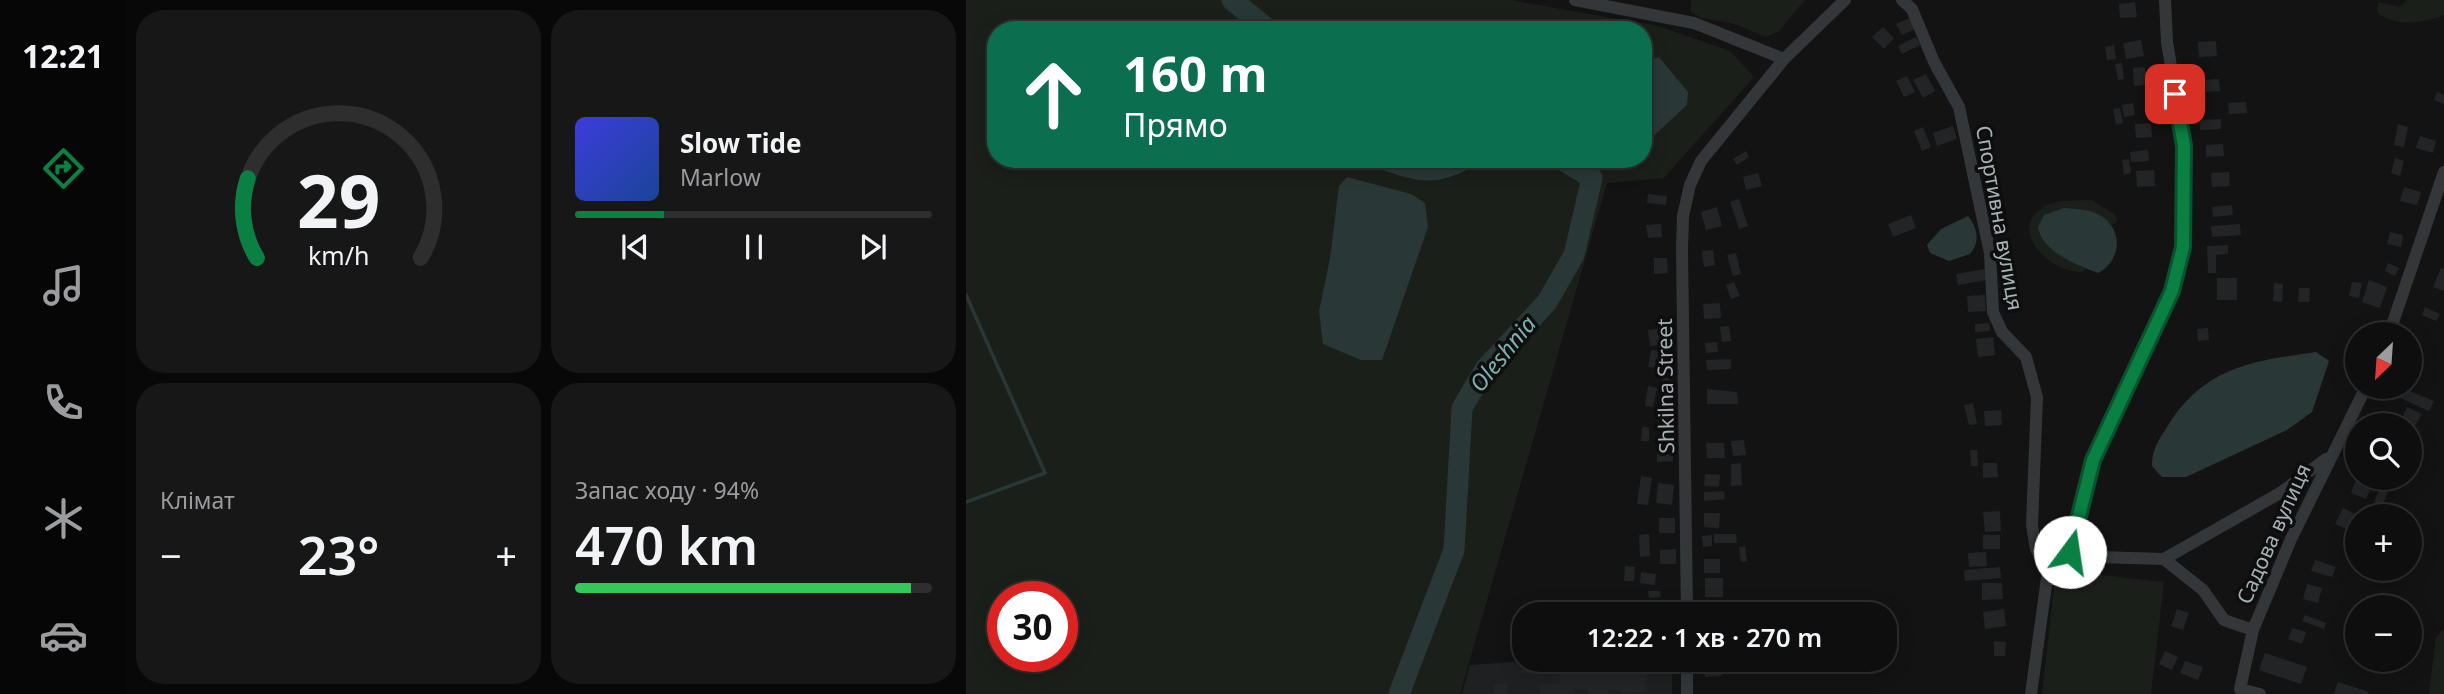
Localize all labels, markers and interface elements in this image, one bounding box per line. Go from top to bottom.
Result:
text: 12:21 [22,34,104,77]
text: 160 m [1123,40,1268,106]
icon: ahead [1008,49,1099,140]
pin [2145,64,2205,124]
icon: arrive [2156,75,2194,113]
text: Прямо [1123,103,1228,146]
street label: Спортивна вулиця [1970,123,2030,313]
text: Slow Tide [680,125,802,161]
icon: directions [39,144,88,193]
text: 29 [297,150,380,249]
text: Marlow [680,161,761,193]
icon: previous [616,228,654,266]
icon: pause [735,228,773,266]
icon: next [854,228,892,266]
text: km/h [308,238,369,272]
icon: music [39,261,88,310]
water label: Oleshnia [1462,308,1543,398]
street label: Shkilna Street [1650,318,1680,454]
north arrow [2345,322,2422,399]
map controls [2345,322,2422,672]
icon: phone [39,378,88,427]
button: search [2345,413,2422,490]
street label: Садова вулиця [2230,459,2317,608]
text: Запас ходу · 94% [575,474,759,506]
text: Клімат [160,484,235,516]
icon: climate [39,494,88,543]
button: + [2345,504,2422,581]
text: 470 km [575,509,758,580]
position arrow [2033,515,2107,589]
text: 23° [298,519,379,590]
text: − [160,529,182,581]
text: + [495,529,517,581]
speed limit sign: 30 [987,581,1078,672]
button: − [2345,595,2422,672]
icon: car [39,611,88,660]
text: 12:22 · 1 хв · 270 m [1587,619,1822,655]

